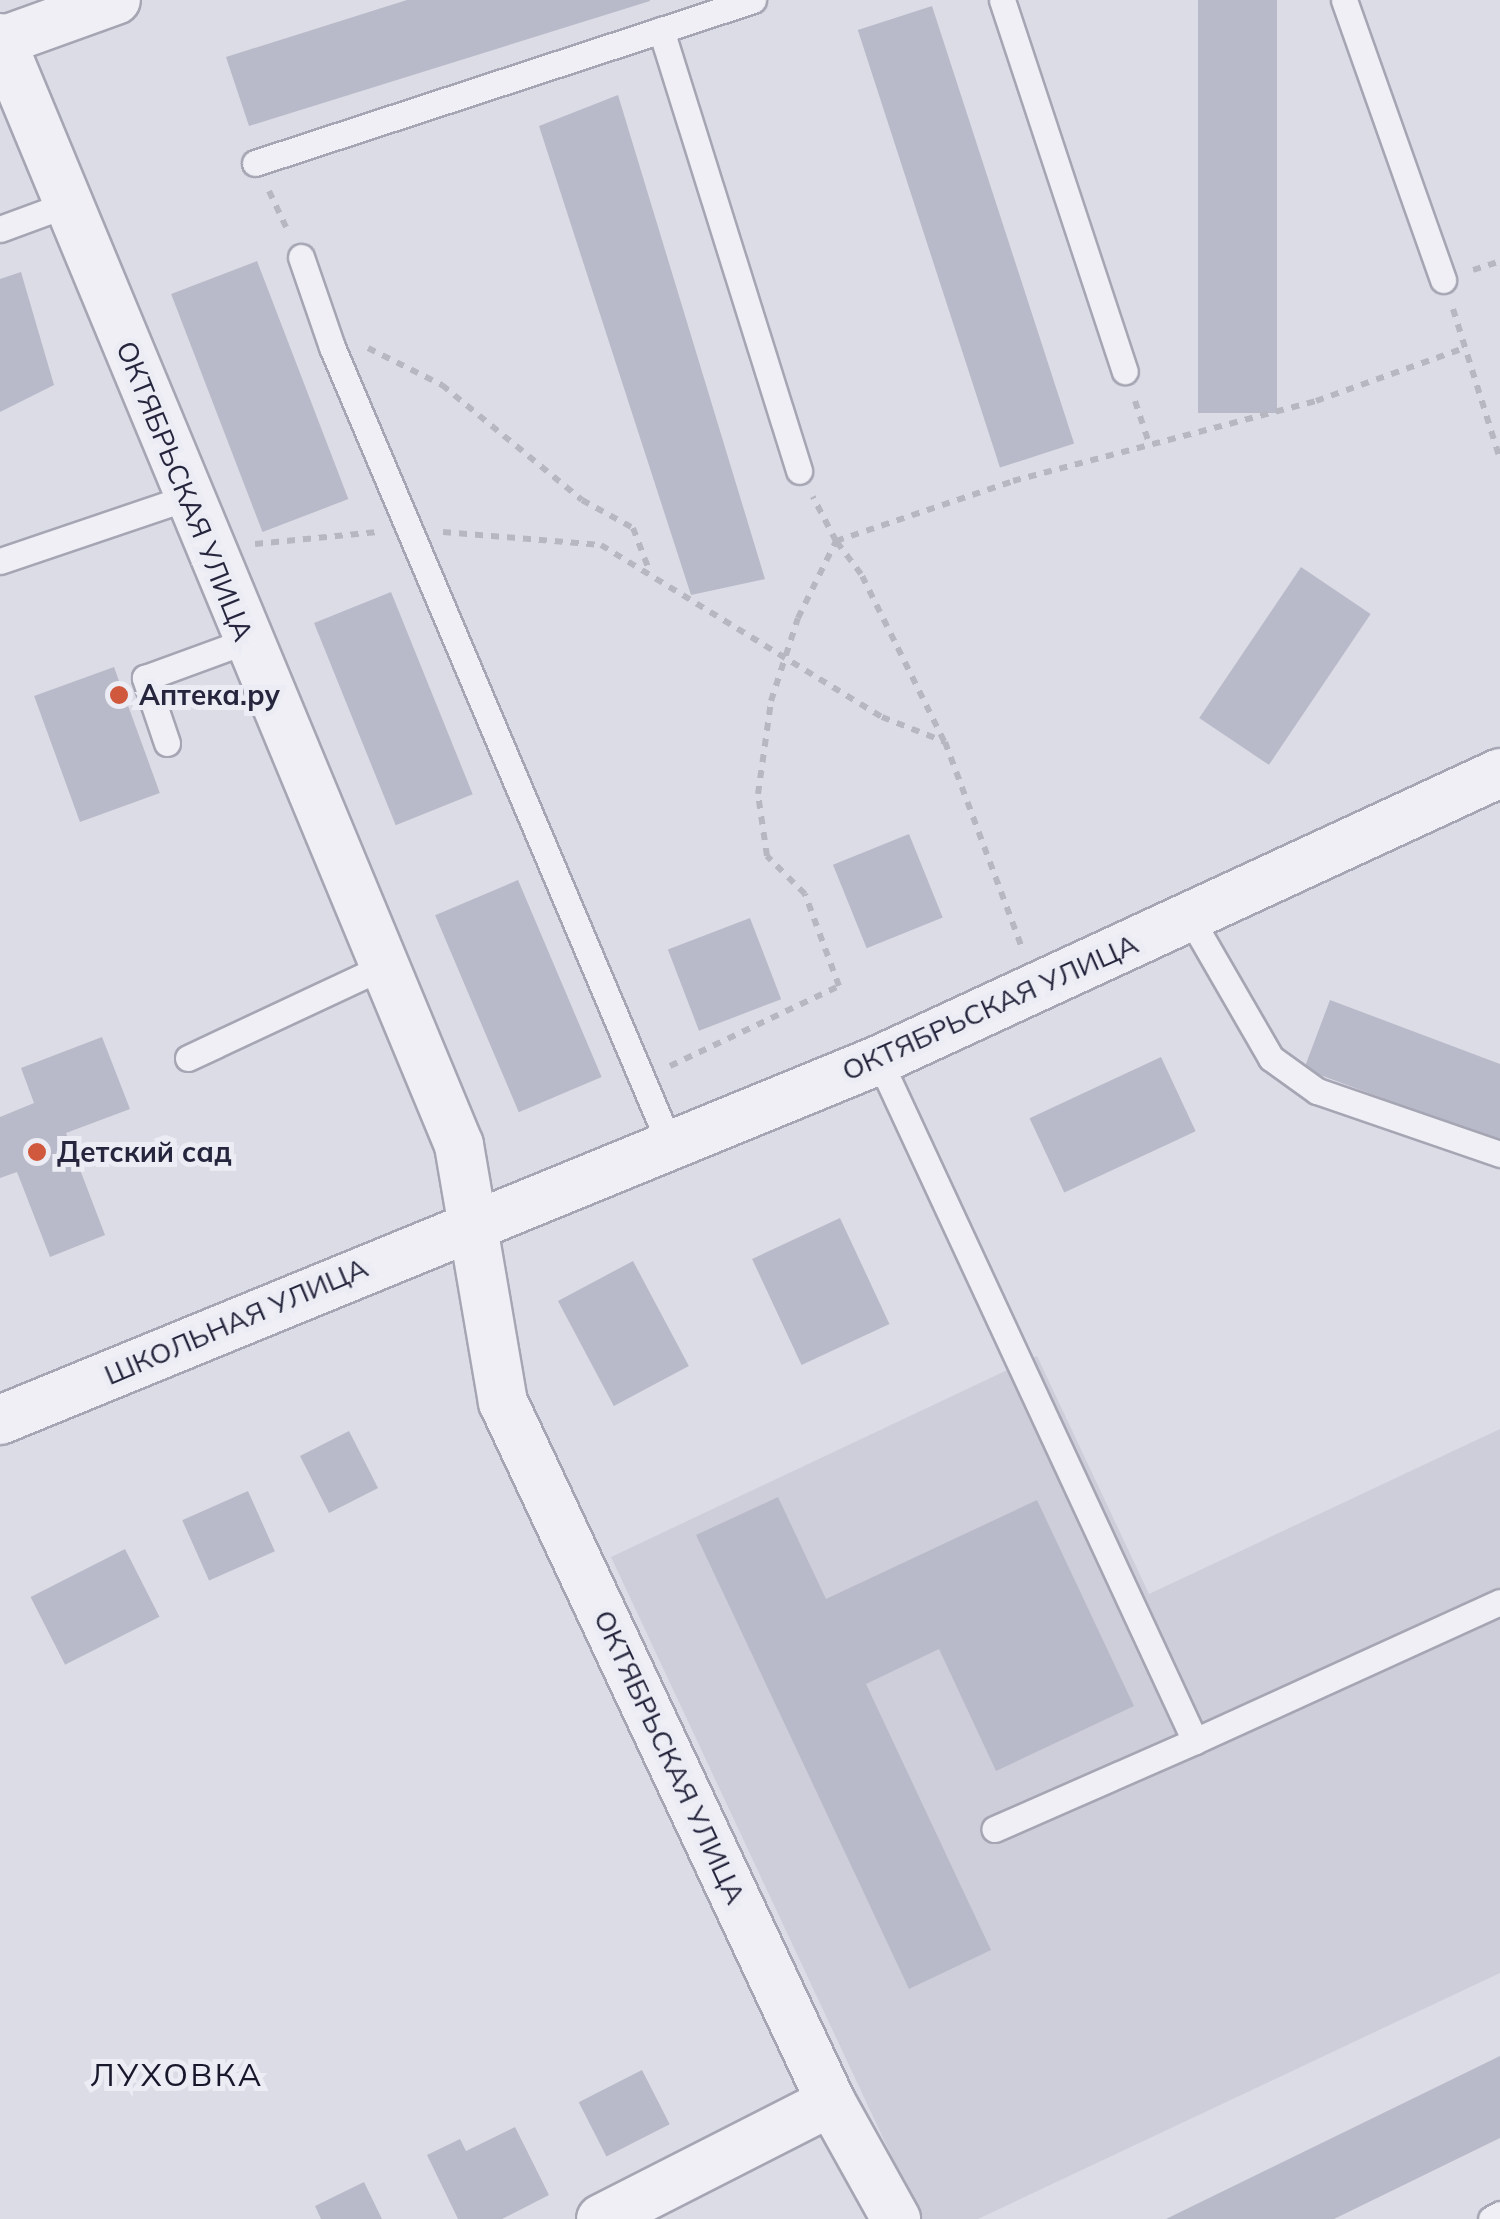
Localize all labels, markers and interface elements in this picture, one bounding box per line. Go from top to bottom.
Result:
street label: ОКТЯБРЬСКАЯ УЛИЦА [109,336,261,646]
place label: Аптека.ру [139,678,280,712]
marker: Аптека.ру [108,684,130,706]
street label: ОКТЯБРЬСКАЯ УЛИЦА [837,926,1143,1088]
place label: Детский сад [57,1135,232,1169]
marker: Детский сад [26,1141,48,1163]
street label: ШКОЛЬНАЯ УЛИЦА [99,1250,373,1392]
street label: ОКТЯБРЬСКАЯ УЛИЦА [587,1605,753,1909]
district label: ЛУХОВКА [90,2055,264,2093]

